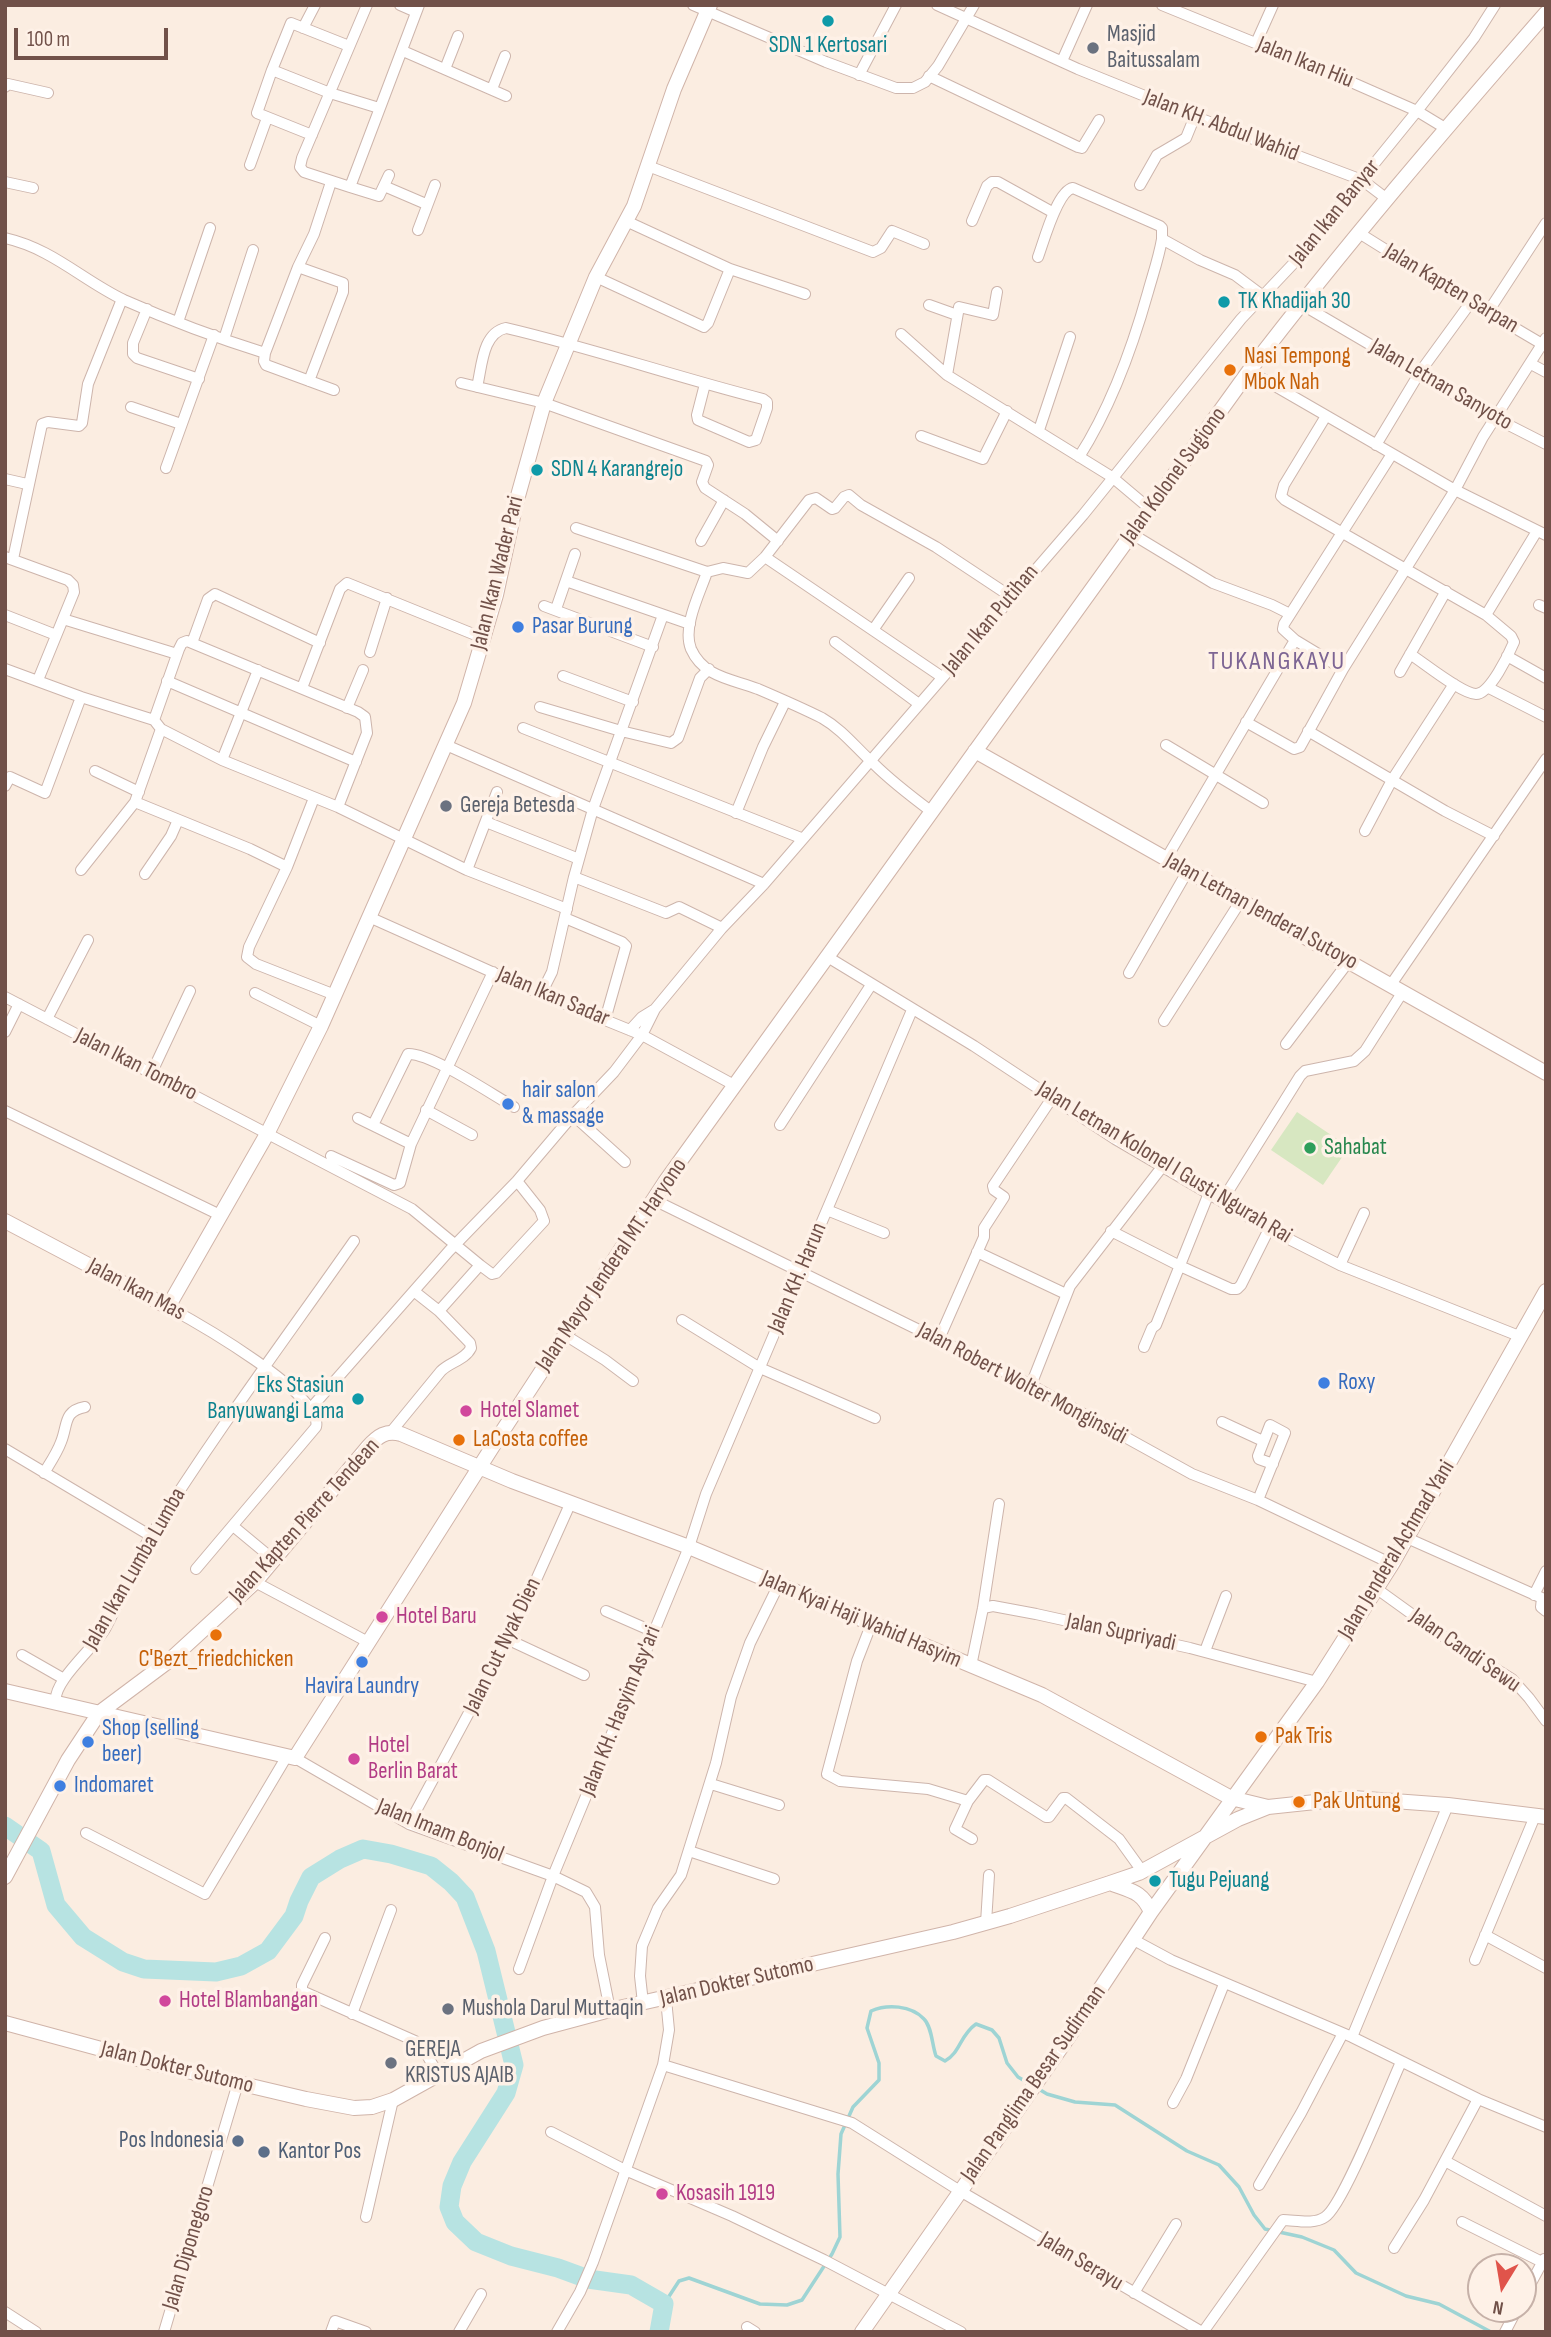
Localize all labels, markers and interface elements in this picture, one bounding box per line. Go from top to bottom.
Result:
marker: SDN 1 Kertosari [820,13,836,29]
scale bar [18,14,172,58]
place label: Masjid Baitussalam [1107,21,1200,75]
text: 100 m [27,27,70,52]
street label: Jalan Ikan Hiu [1253,31,1357,95]
place label: SDN 1 Kertosari [769,32,887,60]
marker: Masjid Baitussalam [1085,40,1101,56]
street label: Jalan KH. Abdul Wahid [1140,84,1302,168]
street label: Jalan Ikan Banyar [1284,154,1386,272]
street label: Jalan Kapten Sarpan [1379,238,1523,340]
place label: TK Khadijah 30 [1238,288,1351,316]
marker: TK Khadijah 30 [1216,294,1232,310]
street label: Jalan Letnan Sanyoto [1365,333,1517,437]
place label: Nasi Tempong Mbok Nah [1244,343,1351,397]
marker: Nasi Tempong Mbok Nah [1222,362,1238,378]
street label: Jalan Kolonel Sugiono [1115,402,1233,550]
place label: SDN 4 Karangrejo [551,456,683,484]
marker: SDN 4 Karangrejo [529,462,545,478]
street label: Jalan Ikan Wader Pari [466,493,530,653]
street label: Jalan Ikan Putihan [937,559,1045,681]
place label: Pasar Burung [532,613,633,641]
marker: Pasar Burung [510,619,526,635]
district label: TUKANGKAYU [1209,646,1345,678]
place label: Gereja Betesda [460,792,575,820]
marker: Gereja Betesda [438,798,454,814]
street label: Jalan Letnan Jenderal Sutoyo [1160,847,1362,977]
street label: Jalan Ikan Sadar [492,961,614,1033]
street label: Jalan Ikan Tombro [70,1022,202,1108]
street label: Jalan Letnan Kolonel I Gusti Ngurah Rai [1032,1076,1296,1250]
place label: hair salon & massage [522,1077,604,1131]
marker: hair salon & massage [500,1096,516,1112]
place label: Sahabat [1324,1134,1387,1162]
marker: Sahabat [1302,1140,1318,1156]
street label: Jalan Mayor Jenderal MT. Haryono [530,1153,694,1377]
street label: Jalan KH. Harun [762,1219,834,1337]
street label: Jalan Ikan Mas [82,1253,190,1327]
street label: Jalan Robert Wolter Monginsidi [912,1317,1132,1451]
place label: Roxy [1338,1369,1375,1397]
place label: Eks Stasiun Banyuwangi Lama [207,1372,344,1426]
marker: Roxy [1316,1375,1332,1391]
marker: Eks Stasiun Banyuwangi Lama [350,1391,366,1407]
place label: Hotel Slamet [480,1397,579,1425]
marker: Hotel Slamet [458,1403,474,1419]
place label: LaCosta coffee [473,1426,588,1454]
marker: LaCosta coffee [451,1432,467,1448]
street label: Jalan Kapten Pierre Tendean [224,1433,386,1609]
street label: Jalan Jenderal Achmad Yani [1333,1456,1461,1644]
street label: Jalan Ikan Lumba Lumba [78,1483,192,1655]
street label: Jalan Kyai Haji Wahid Hasyim [757,1565,965,1675]
street label: Jalan Cut Nyak Dien [458,1574,548,1718]
place label: Hotel Baru [396,1603,477,1631]
street label: Jalan Candi Sewu [1404,1603,1526,1699]
street label: Jalan Supriyadi [1064,1608,1178,1658]
marker: Hotel Baru [374,1609,390,1625]
street label: Jalan KH. Hasyim Asy'ari [574,1622,668,1800]
marker: C'Bezt_friedchicken [208,1627,224,1643]
place label: C'Bezt_friedchicken [138,1646,294,1674]
marker: Havira Laundry [354,1654,370,1670]
place label: Havira Laundry [305,1673,419,1701]
place label: Shop (selling beer) [102,1715,199,1769]
place label: Pak Tris [1275,1723,1332,1751]
marker: Pak Tris [1253,1729,1269,1745]
place label: Hotel Berlin Barat [368,1732,458,1786]
marker: Shop (selling beer) [80,1734,96,1750]
marker: Hotel Berlin Barat [346,1751,362,1767]
place label: Indomaret [74,1772,154,1800]
marker: Indomaret [52,1778,68,1794]
place label: Pak Untung [1313,1788,1401,1816]
street label: Jalan Imam Bonjol [372,1793,508,1869]
marker: Pak Untung [1291,1794,1307,1810]
place label: Tugu Pejuang [1169,1867,1269,1895]
marker: Tugu Pejuang [1147,1873,1163,1889]
street label: Jalan Dokter Sutomo [658,1951,816,2013]
street label: Jalan Panglima Besar Sudirman [956,1980,1112,2188]
place label: Hotel Blambangan [179,1987,318,2015]
marker: Hotel Blambangan [157,1993,173,2009]
place label: Mushola Darul Muttaqin [462,1995,644,2023]
marker: Mushola Darul Muttaqin [440,2001,456,2017]
street label: Jalan Dokter Sutomo [98,2036,256,2100]
place label: GEREJA KRISTUS AJAIB [405,2036,514,2090]
marker: GEREJA KRISTUS AJAIB [383,2055,399,2071]
place label: Pos Indonesia [119,2127,224,2155]
marker: Pos Indonesia [230,2133,246,2149]
place label: Kantor Pos [278,2138,361,2166]
marker: Kantor Pos [256,2144,272,2160]
place label: Kosasih 1919 [676,2180,775,2208]
street label: Jalan Diponegoro [157,2183,221,2313]
marker: Kosasih 1919 [654,2186,670,2202]
street label: Jalan Serayu [1034,2226,1128,2298]
north arrow [1467,2253,1537,2323]
text: N [1491,2295,1505,2319]

